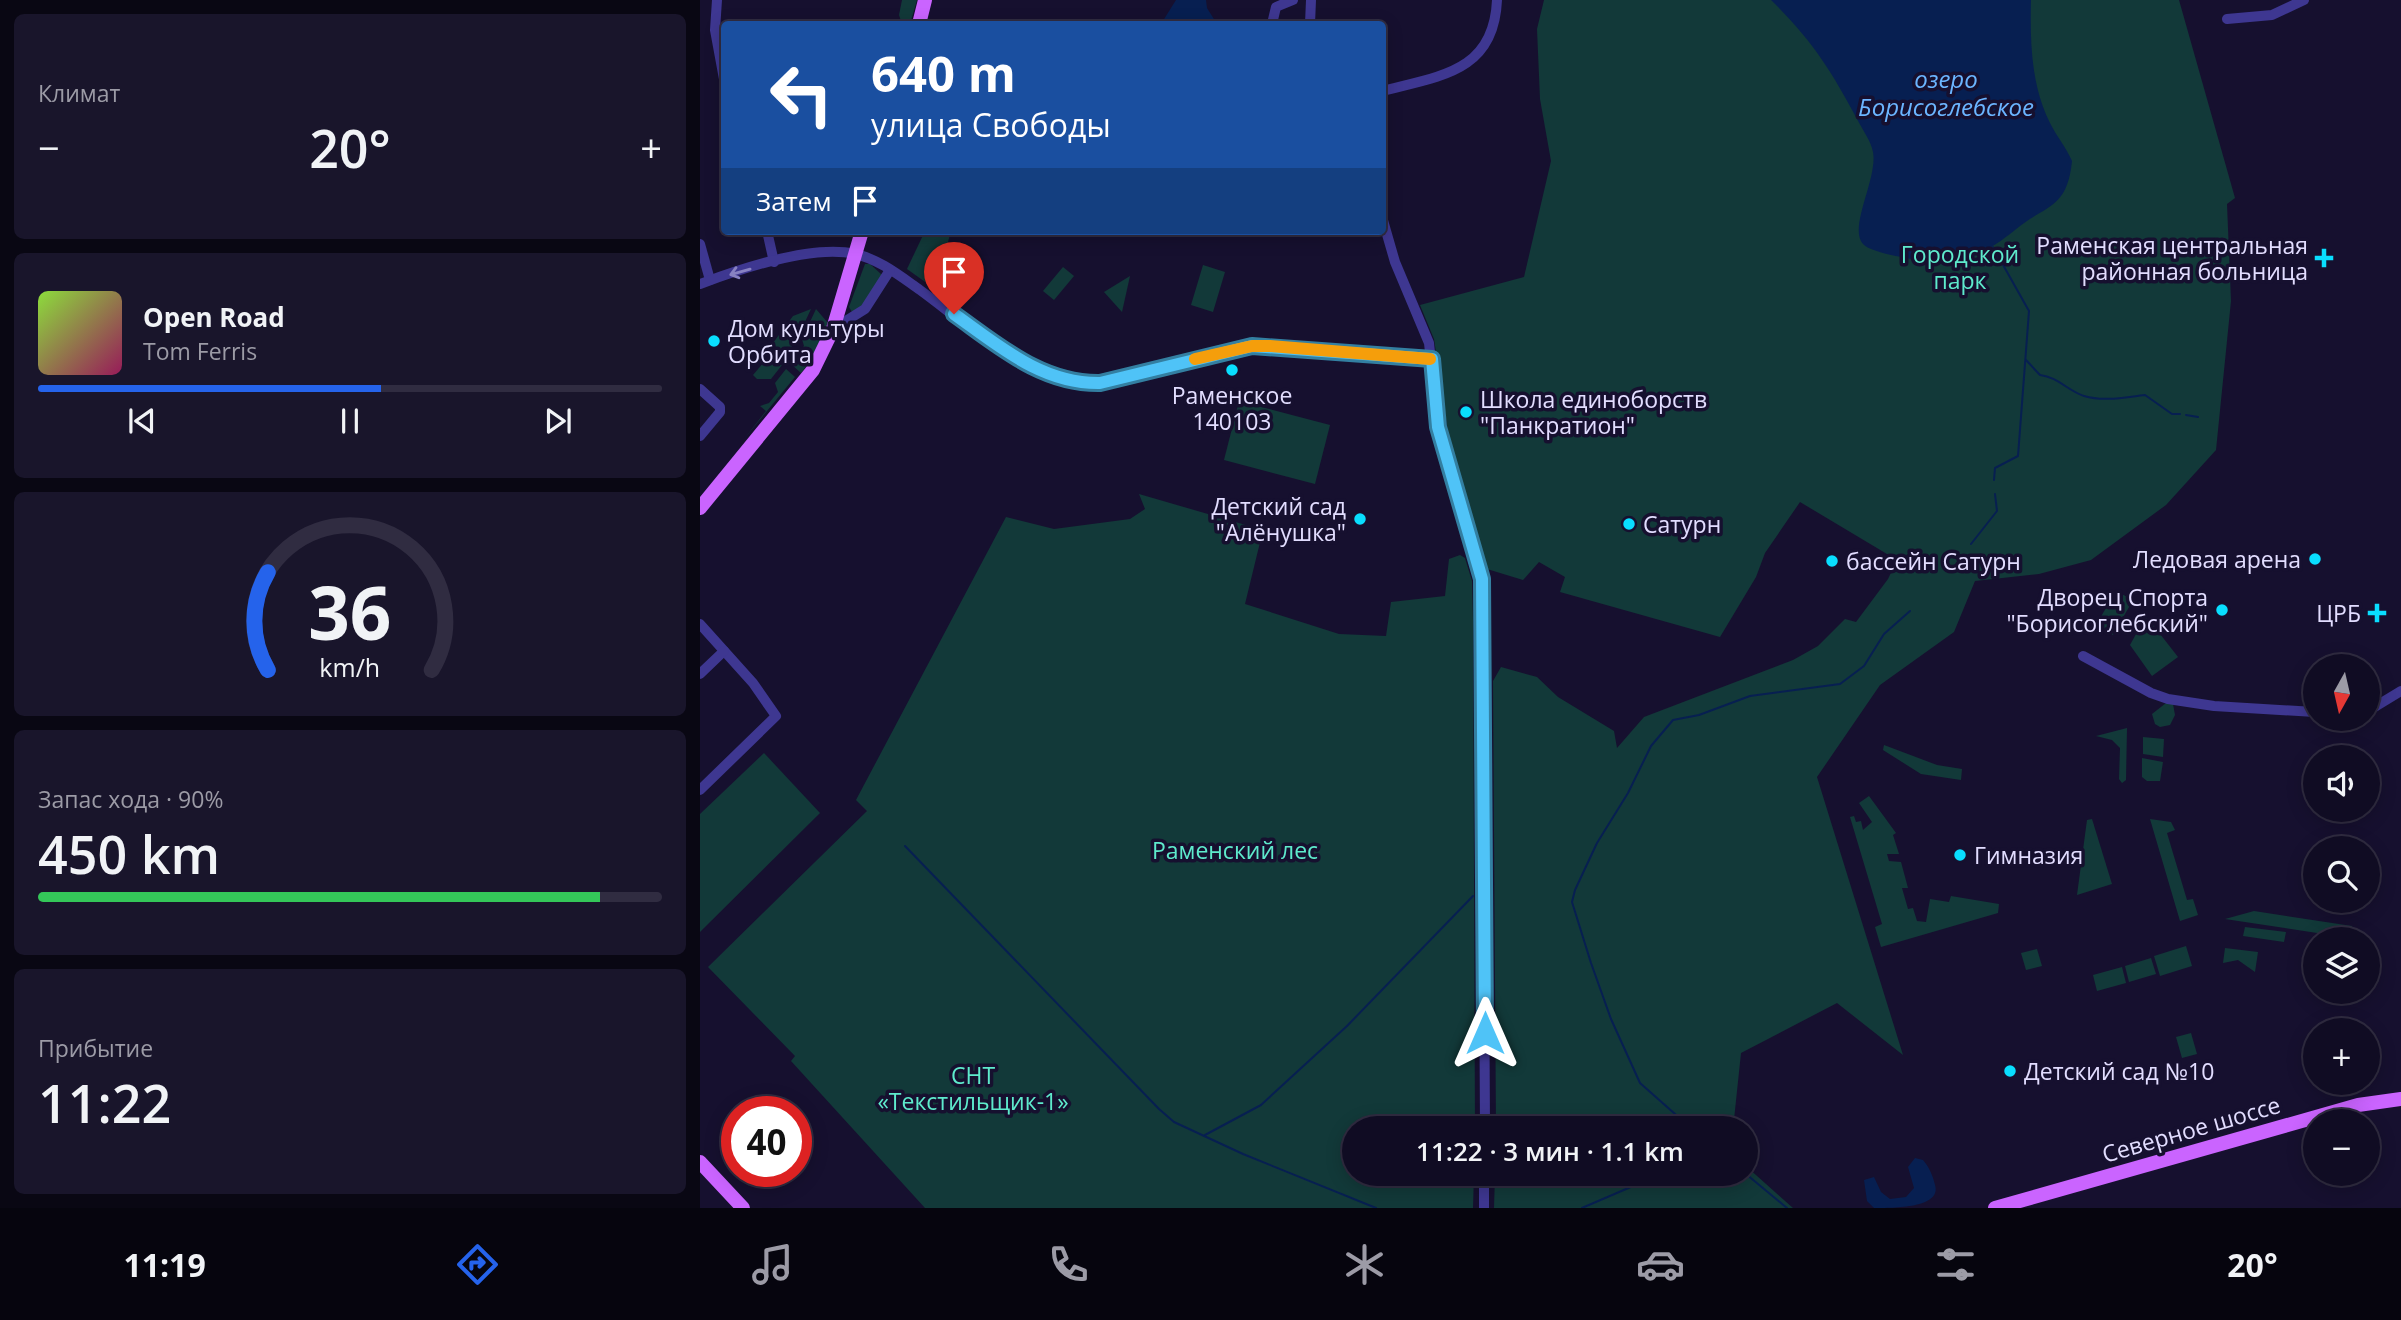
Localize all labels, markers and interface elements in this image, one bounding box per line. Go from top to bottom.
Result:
text: 640 m [871,40,1016,106]
icon: left [756,49,847,140]
water label: озеро Борисоглебское [1858,62,2034,123]
text: Климат [38,77,120,109]
text: улица Свободы [871,103,1111,146]
text: 20° [309,112,391,183]
text: − [38,121,60,173]
text: + [640,121,662,173]
icon: arrive [846,182,884,220]
text: Затем [756,183,832,219]
place label: Раменская центральная районная больница [2036,229,2308,287]
park label: Городской парк [1901,238,2019,296]
pin [924,242,984,314]
marker: Раменская центральная районная больница [2314,248,2334,268]
icon: arrive [935,253,973,291]
one-way arrow [729,266,752,279]
text: Open Road [143,299,285,335]
place label: Дом культуры Орбита [728,312,885,370]
marker: Дом культуры Орбита [706,333,722,349]
text: Tom Ferris [143,335,257,367]
marker: Раменское 140103 [1224,362,1240,378]
place label: Раменское 140103 [1172,379,1292,437]
place label: Школа единоборств "Панкратион" [1480,383,1707,441]
icon: previous [123,402,161,440]
icon: pause [331,402,369,440]
icon: next [539,402,577,440]
marker: Школа единоборств "Панкратион" [1458,404,1474,420]
place label: Детский сад "Алёнушка" [1211,490,1346,548]
place label: Сатурн [1643,508,1721,540]
marker: Детский сад "Алёнушка" [1352,511,1368,527]
marker: Сатурн [1621,516,1637,532]
place label: Ледовая арена [2133,543,2301,575]
place label: бассейн Сатурн [1846,545,2021,577]
marker: Ледовая арена [2307,551,2323,567]
marker: бассейн Сатурн [1824,553,1840,569]
text: 36 [308,562,392,661]
place label: Дворец Спорта "Борисоглебский" [2006,581,2208,639]
place label: ЦРБ [2316,597,2361,629]
marker: Дворец Спорта "Борисоглебский" [2214,602,2230,618]
marker: ЦРБ [2367,603,2387,623]
text: km/h [320,650,380,684]
north arrow [2303,654,2380,732]
map controls [2303,654,2380,1186]
button: sound [2303,745,2380,822]
text: Запас хода · 90% [38,783,223,815]
text: 450 km [38,818,220,889]
park label: Раменский лес [1152,834,1318,866]
button: search [2303,836,2380,913]
place label: Гимназия [1974,839,2083,871]
marker: Гимназия [1952,847,1968,863]
button: layers [2303,927,2380,1004]
position arrow [1448,996,1522,1070]
button: + [2303,1018,2380,1095]
text: Прибытие [38,1032,153,1064]
place label: Детский сад №10 [2024,1055,2214,1087]
park label: СНТ «Текстильщик-1» [877,1059,1069,1117]
marker: Детский сад №10 [2002,1063,2018,1079]
text: 11:22 [38,1067,171,1138]
street label: Северное шоссе [2098,1088,2284,1170]
speed limit sign: 40 [721,1096,812,1187]
button: − [2303,1109,2380,1186]
text: 11:22 · 3 мин · 1.1 km [1416,1133,1684,1169]
icon: directions [453,1240,502,1289]
icon: music [748,1240,797,1289]
icon: phone [1044,1240,1093,1289]
icon: climate [1340,1240,1389,1289]
icon: car [1636,1240,1685,1289]
icon: filters [1931,1240,1980,1289]
text: 11:19 [123,1243,206,1286]
text: 20° [2227,1243,2278,1286]

